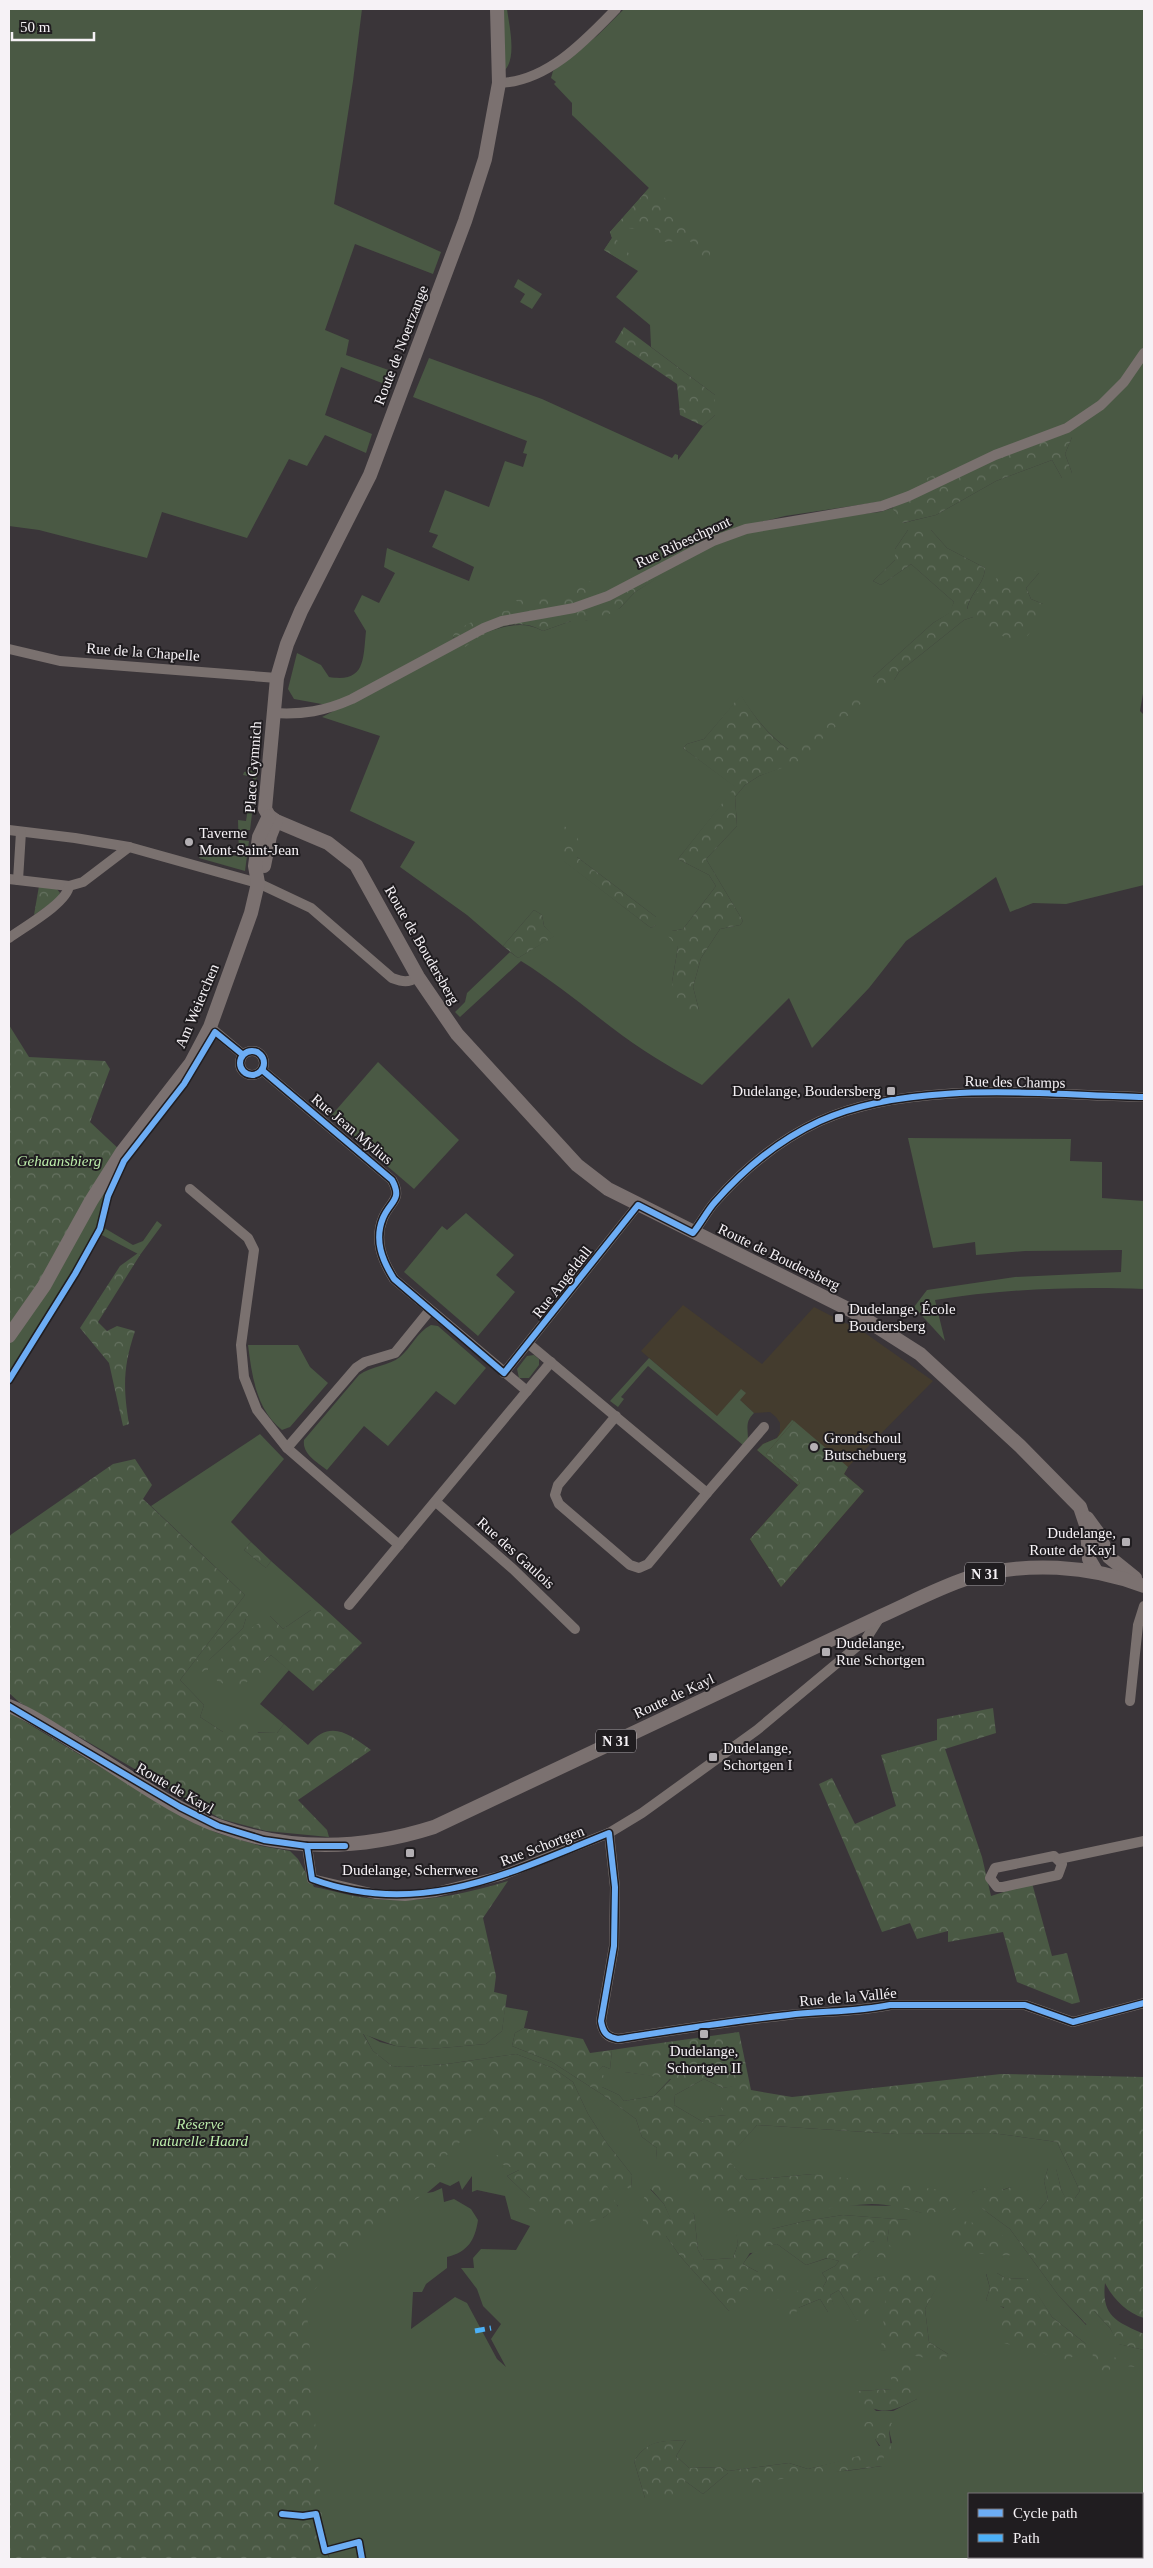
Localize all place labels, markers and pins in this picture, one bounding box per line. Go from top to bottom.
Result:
place label: Taverne Mont-Saint-Jean [199,825,299,858]
marker: Taverne Mont-Saint-Jean [183,836,195,848]
place label: Dudelange, Boudersberg [732,1083,881,1099]
marker: Dudelange, Boudersberg [885,1085,897,1097]
place label: Dudelange, École Boudersberg [849,1301,956,1334]
marker: Dudelange, École Boudersberg [833,1312,845,1324]
place label: Grondschoul Butschebuerg [824,1430,907,1463]
marker: Grondschoul Butschebuerg [808,1441,820,1453]
place label: Dudelange, Route de Kayl [1029,1525,1116,1558]
marker: Dudelange, Route de Kayl [1120,1536,1132,1548]
place label: Dudelange, Rue Schortgen [836,1635,925,1668]
marker: Dudelange, Rue Schortgen [820,1646,832,1658]
place label: Dudelange, Schortgen I [723,1740,793,1773]
marker: Dudelange, Schortgen I [707,1751,719,1763]
marker: Dudelange, Scherrwee [404,1847,416,1859]
place label: Dudelange, Scherrwee [342,1862,478,1878]
marker: Dudelange, Schortgen II [698,2028,710,2040]
place label: Dudelange, Schortgen II [667,2043,741,2076]

